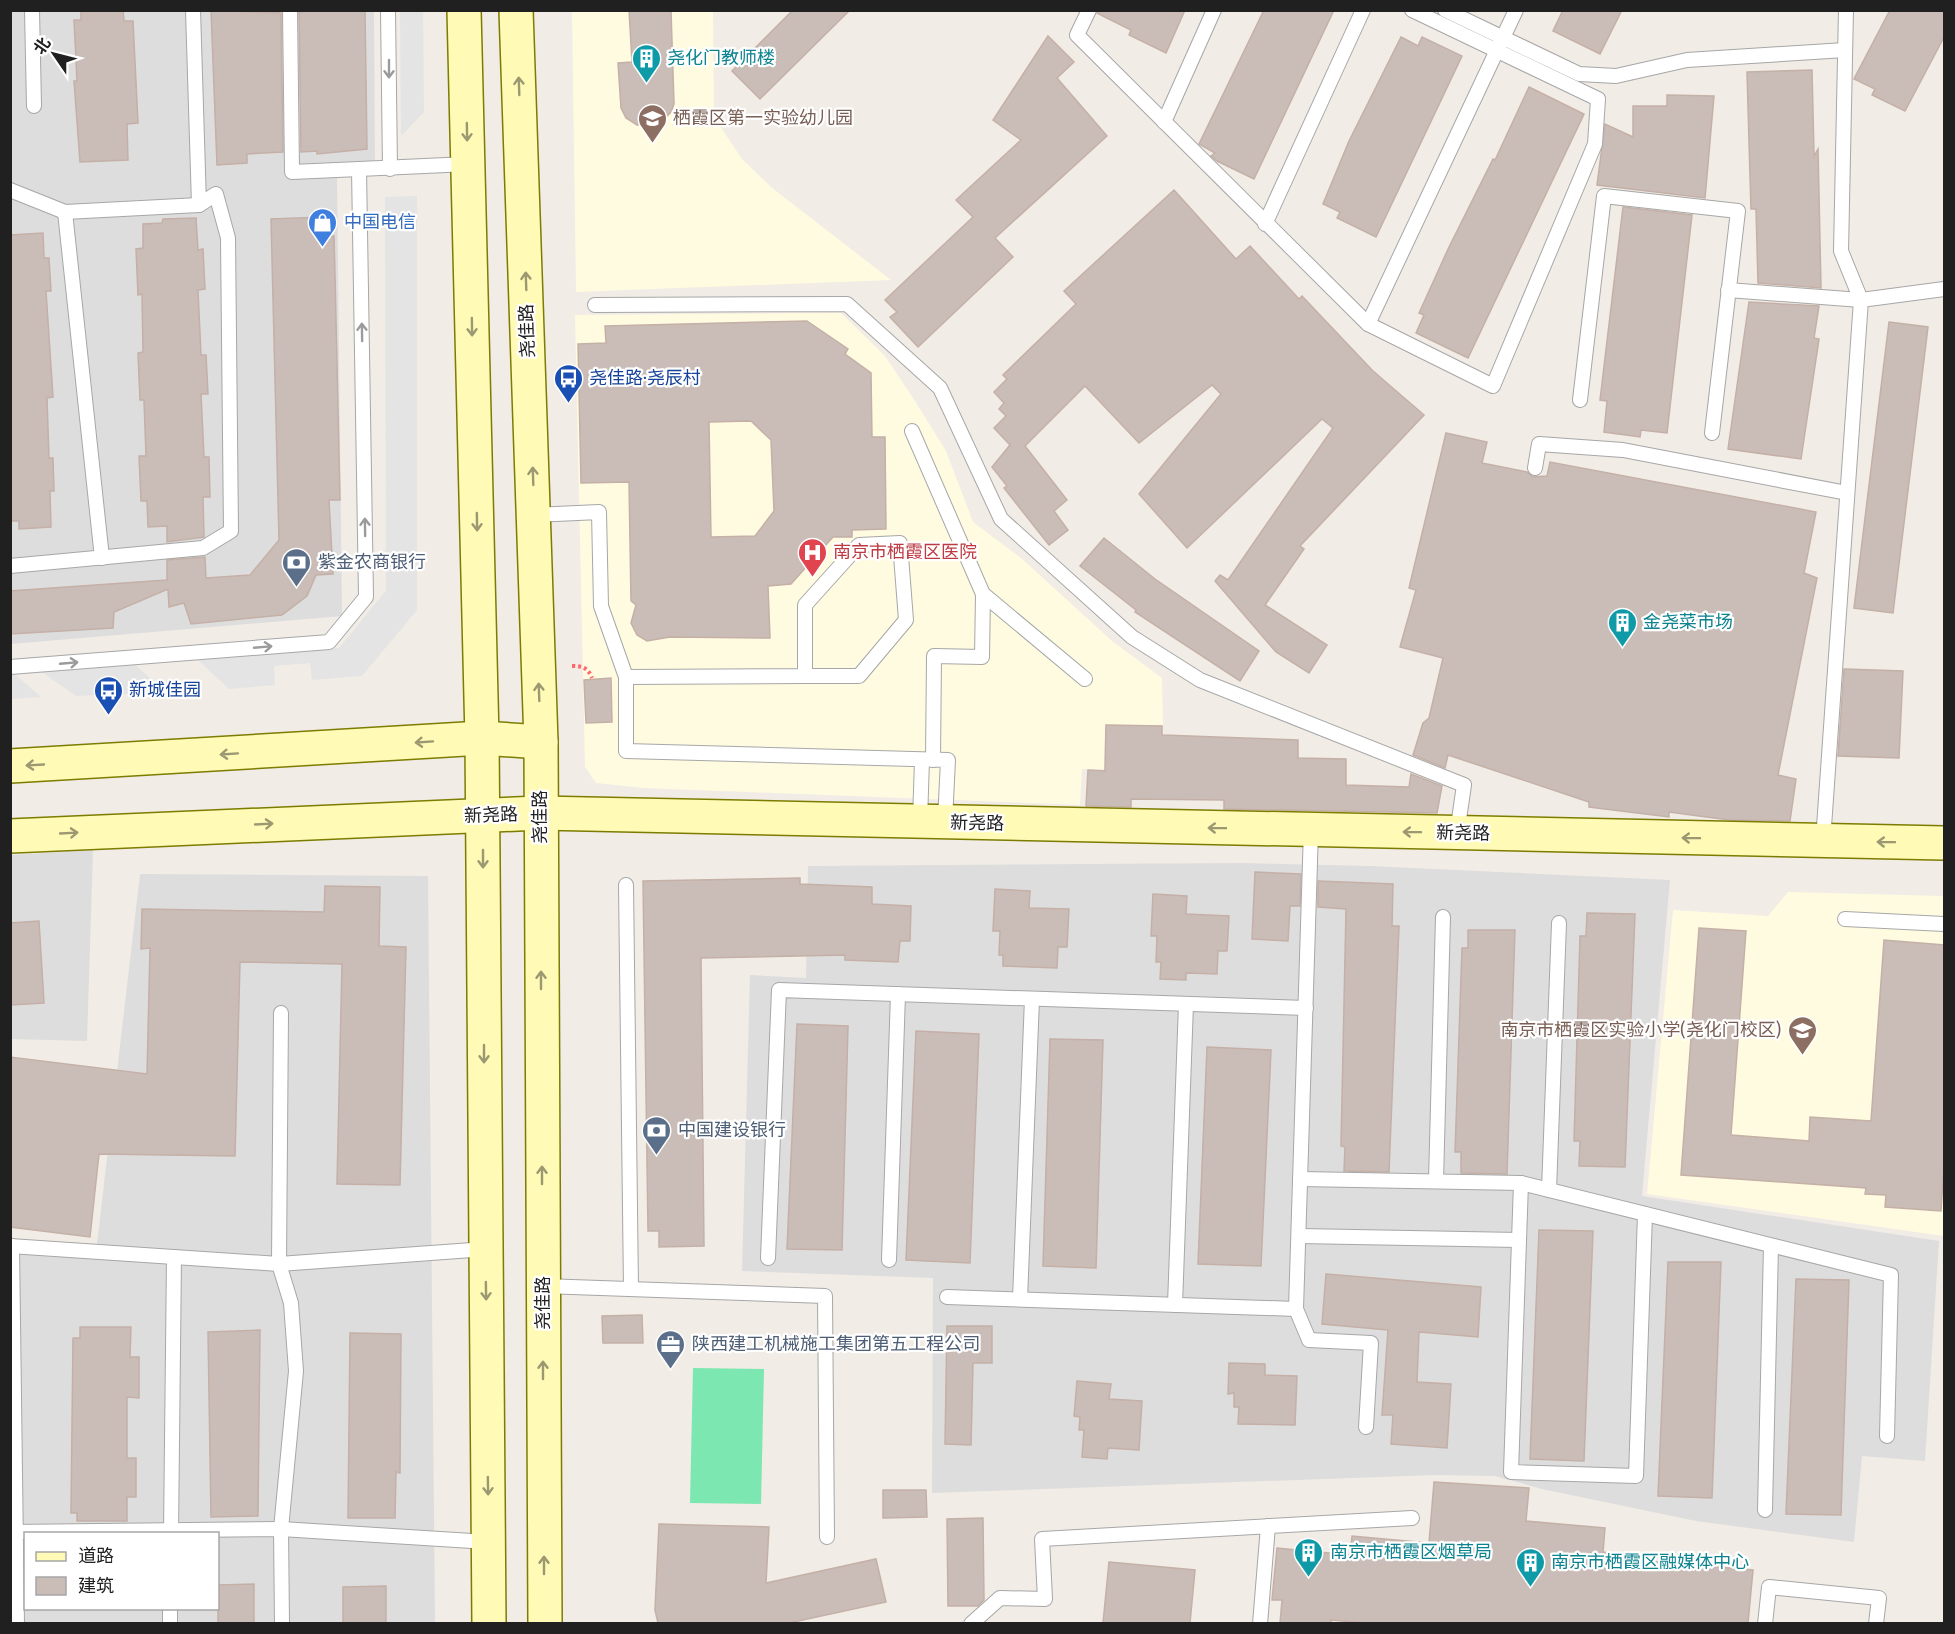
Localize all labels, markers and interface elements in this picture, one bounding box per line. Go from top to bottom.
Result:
north arrow [24,24,84,84]
text: 北 [30,34,54,58]
building icon: 尧化门教师楼 [630,42,662,84]
place label: 尧化门教师楼 [667,47,775,69]
one-way arrow [383,58,395,78]
one-way arrow [513,76,524,96]
school or university icon: 栖霞区第一实验幼儿园 [636,102,668,144]
place label: 栖霞区第一实验幼儿园 [673,107,853,129]
one-way arrow [461,121,472,141]
shop icon: 中国电信 [307,206,339,248]
place label: 中国电信 [344,211,416,233]
one-way arrow [520,271,531,291]
street label: 尧佳路 [515,304,539,358]
one-way arrow [466,316,477,336]
one-way arrow [356,322,367,342]
bus stop icon: 尧佳路·尧辰村 [552,362,584,404]
place label: 尧佳路·尧辰村 [589,367,701,389]
one-way arrow [527,466,538,486]
one-way arrow [471,511,482,531]
one-way arrow [359,517,371,537]
hospital icon: 南京市栖霞区医院 [796,536,828,578]
place label: 南京市栖霞区医院 [833,541,977,563]
bank icon: 紫金农商银行 [281,546,313,588]
place label: 紫金农商银行 [318,551,426,573]
building icon: 金尧菜市场 [1606,606,1638,648]
place label: 金尧菜市场 [1643,611,1733,633]
one-way arrow [253,642,273,653]
one-way arrow [58,657,78,668]
bus stop icon: 新城佳园 [92,674,124,716]
place label: 新城佳园 [129,679,201,701]
one-way arrow [533,682,545,702]
one-way arrow [414,736,434,747]
one-way arrow [220,748,240,759]
one-way arrow [25,760,45,771]
street label: 尧佳路 [529,790,551,844]
street label: 新尧路 [464,803,518,827]
street label: 新尧路 [950,812,1004,834]
one-way arrow [253,819,273,830]
one-way arrow [1208,822,1228,833]
street label: 新尧路 [1436,822,1490,844]
one-way arrow [1403,826,1423,838]
one-way arrow [58,828,78,839]
one-way arrow [1682,832,1702,844]
one-way arrow [1877,836,1897,848]
one-way arrow [477,849,489,869]
one-way arrow [535,971,547,991]
school or university icon: 南京市栖霞区实验小学(尧化门校区) [1786,1014,1818,1056]
place label: 南京市栖霞区实验小学(尧化门校区) [1500,1019,1781,1041]
one-way arrow [478,1044,490,1064]
bank icon: 中国建设银行 [641,1114,673,1156]
place label: 中国建设银行 [678,1119,786,1141]
one-way arrow [536,1166,548,1186]
street label: 尧佳路 [532,1276,554,1330]
one-way arrow [480,1281,492,1301]
office icon: 陕西建工机械施工集团第五工程公司 [655,1328,687,1370]
place label: 陕西建工机械施工集团第五工程公司 [692,1333,980,1355]
one-way arrow [537,1361,549,1381]
one-way arrow [482,1476,494,1496]
legend [24,1532,219,1610]
building icon: 南京市栖霞区烟草局 [1293,1536,1325,1578]
place label: 南京市栖霞区烟草局 [1330,1541,1492,1563]
text: 道路 [78,1545,114,1567]
building icon: 南京市栖霞区融媒体中心 [1514,1546,1546,1588]
place label: 南京市栖霞区融媒体中心 [1551,1551,1749,1573]
one-way arrow [538,1556,550,1576]
text: 建筑 [78,1575,114,1597]

